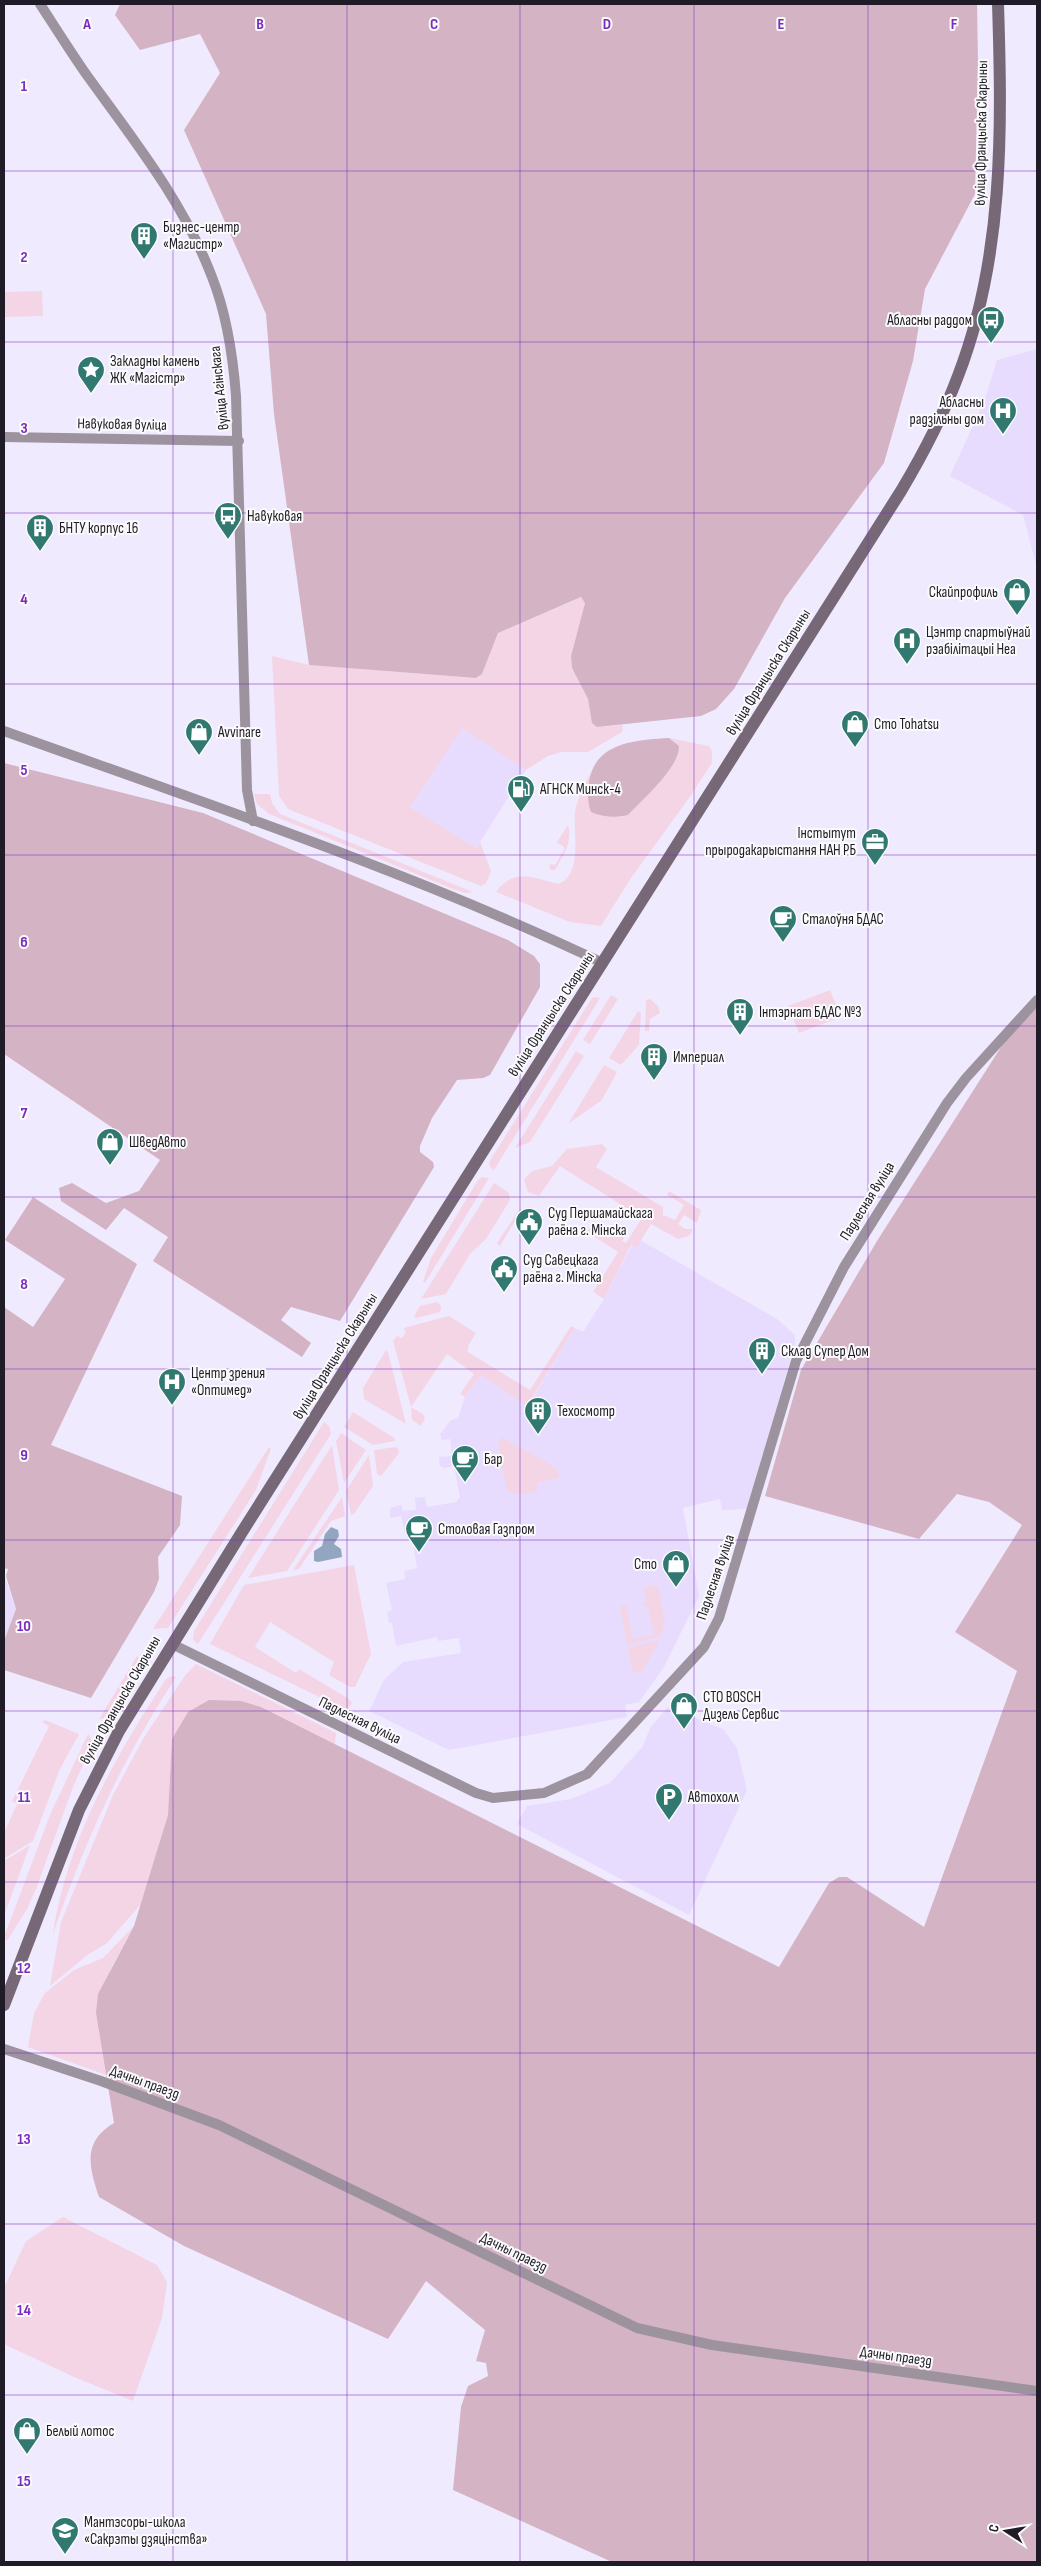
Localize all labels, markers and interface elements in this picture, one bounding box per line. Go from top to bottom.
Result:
text: A [82,15,91,34]
text: B [256,15,264,34]
text: C [430,15,438,34]
text: D [603,15,611,34]
text: E [778,15,785,34]
text: F [951,15,958,34]
street label: вуліца Францыска Скарыны [971,60,992,206]
text: 1 [21,77,28,96]
place label: Бизнес-центр «Магистр» [163,218,240,254]
building icon: Бизнес-центр «Магистр» [129,221,159,260]
text: 2 [20,248,28,267]
bus stop icon: Абласны раддом [976,305,1006,344]
place label: Абласны раддом [886,311,972,330]
street label: вуліца Агінскага [206,345,233,431]
place label: Закладны камень ЖК «Магістр» [110,352,200,388]
place icon: Закладны камень ЖК «Магістр» [76,355,106,394]
place label: Абласны радзільны дом [910,393,984,429]
hospital icon: Абласны радзільны дом [988,396,1018,435]
street label: Навуковая вуліца [77,414,167,435]
text: 3 [20,419,28,438]
bus stop icon: Навуковая [213,501,243,540]
place label: Навуковая [247,507,302,526]
building icon: БНТУ корпус 16 [25,513,55,552]
place label: БНТУ корпус 16 [59,519,138,538]
shop icon: Скайпрофиль [1002,577,1032,616]
place label: Скайпрофиль [929,583,998,602]
text: 4 [20,590,28,609]
street label: вуліца Францыска Скарыны [722,606,815,739]
place label: Цэнтр спартыўнай рэабілітацыі Неа [926,623,1031,659]
hospital icon: Цэнтр спартыўнай рэабілітацыі Неа [892,626,922,665]
shop icon: Сто Tohatsu [840,709,870,748]
place label: Сто Tohatsu [874,715,939,734]
shop icon: Avvinare [184,717,214,756]
place label: Avvinare [217,723,261,742]
text: 5 [20,761,28,780]
fuel station icon: АГНСК Минск-4 [506,774,536,813]
place label: АГНСК Минск-4 [539,780,621,799]
place label: Інстытут прыродакарыстання НАН РБ [705,824,856,860]
office icon: Інстытут прыродакарыстання НАН РБ [860,827,890,866]
cafe icon: Сталоўня БДАС [768,904,798,943]
place label: Сталоўня БДАС [802,910,884,929]
text: 6 [20,933,28,952]
street label: вуліца Францыска Скарыны [504,948,599,1080]
building icon: Інтэрнат БДАС №3 [725,997,755,1036]
place label: Інтэрнат БДАС №3 [759,1003,862,1022]
building icon: Империал [639,1042,669,1081]
place label: Империал [673,1048,725,1067]
text: 7 [21,1104,28,1123]
shop icon: ШведАвто [95,1127,125,1166]
place label: ШведАвто [129,1133,186,1152]
street label: Падлесная вуліца [836,1158,899,1244]
place label: Суд Першамайскага раёна г. Мінска [548,1204,653,1240]
public building icon: Суд Першамайскага раёна г. Мінска [514,1207,544,1246]
place label: Суд Савецкага раёна г. Мінска [523,1251,602,1287]
public building icon: Суд Савецкага раёна г. Мінска [489,1254,519,1293]
text: 8 [20,1275,28,1294]
street label: вуліца Францыска Скарыны [289,1290,382,1423]
building icon: Склад Супер Дом [747,1336,777,1375]
place label: Склад Супер Дом [781,1342,869,1361]
place label: Центр зрения «Оптимед» [191,1364,265,1400]
hospital icon: Центр зрения «Оптимед» [157,1367,187,1406]
building icon: Техосмотр [523,1396,553,1435]
place label: Техосмотр [557,1402,615,1421]
cafe icon: Бар [450,1444,480,1483]
text: 9 [20,1446,28,1465]
place label: Бар [484,1450,502,1469]
cafe icon: Столовая Газпром [404,1514,434,1553]
place label: Столовая Газпром [438,1520,535,1539]
street label: Падлесная вуліца [692,1532,739,1622]
shop icon: Сто [661,1549,691,1588]
place label: Сто [634,1555,657,1574]
text: 10 [17,1617,31,1636]
street label: вуліца Францыска Скарыны [76,1633,165,1768]
place label: СТО BOSCH Дизель Сервис [703,1688,779,1724]
shop icon: СТО BOSCH Дизель Сервис [669,1691,699,1730]
street label: Падлесная вуліца [316,1692,404,1749]
parking icon: Автохолл [654,1782,684,1821]
text: 11 [18,1788,31,1807]
place label: Автохолл [687,1788,739,1807]
text: 12 [17,1959,31,1978]
street label: Дачны праезд [108,2061,182,2104]
text: 13 [17,2130,31,2149]
street label: Дачны праезд [477,2228,550,2277]
text: 14 [17,2301,31,2320]
street label: Дачны праезд [859,2342,933,2371]
shop icon: Белый лотос [12,2416,42,2455]
place label: Белый лотос [46,2422,114,2441]
text: 15 [17,2472,31,2491]
north arrow [981,2506,1031,2556]
place label: Мантэсоры-школа «Сакрэты дзяцінства» [84,2513,207,2549]
school or university icon: Мантэсоры-школа «Сакрэты дзяцінства» [50,2516,80,2555]
text: С [985,2523,1003,2534]

